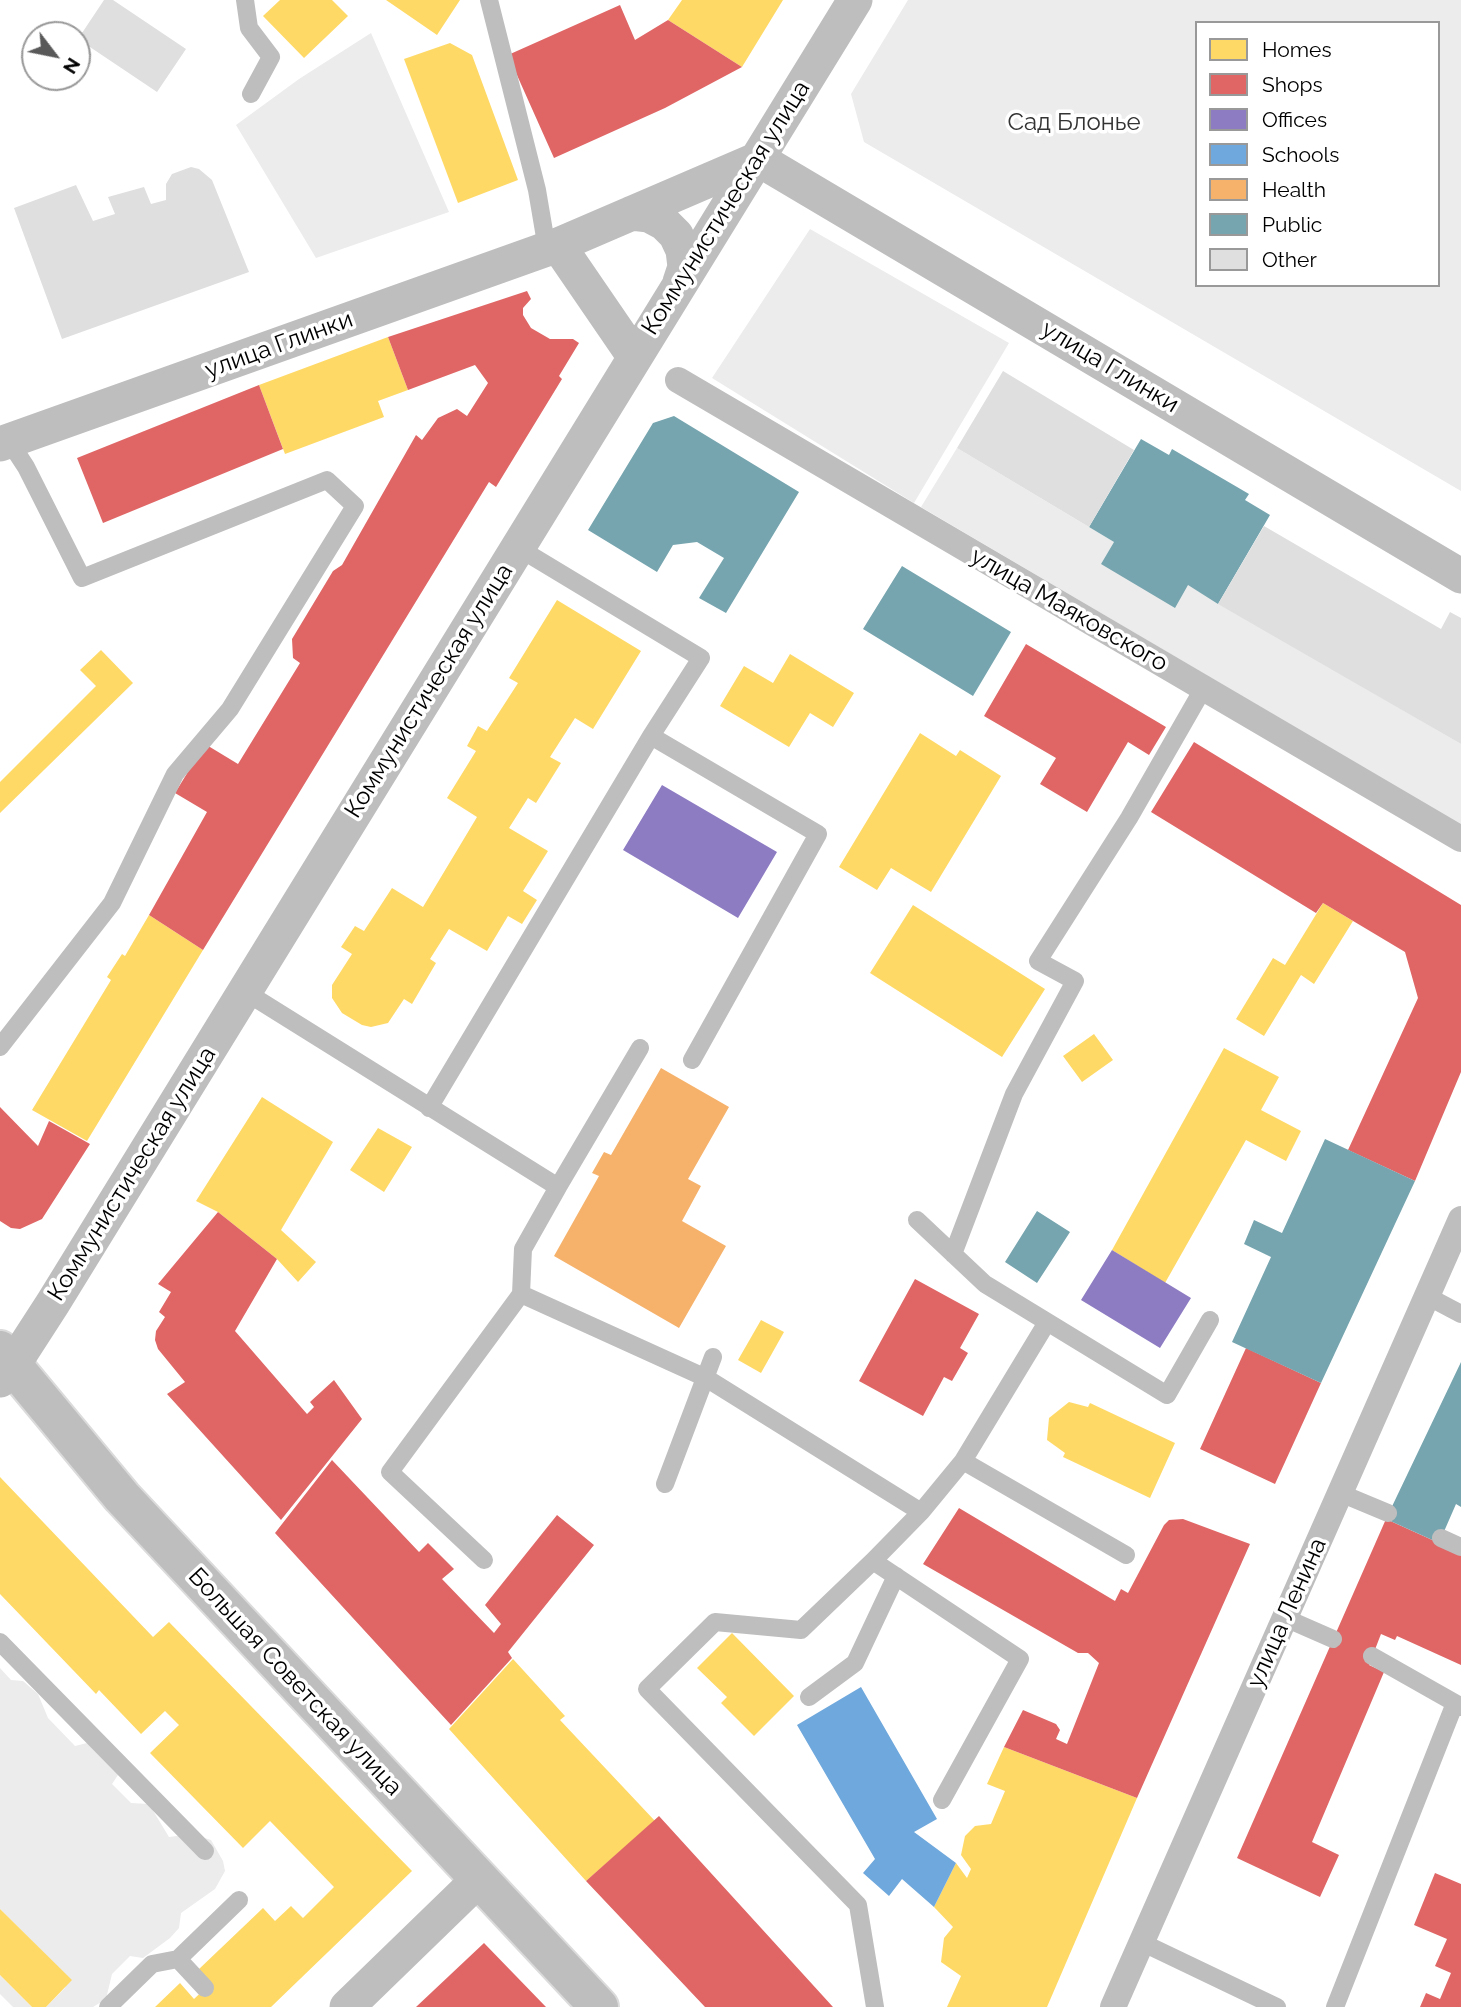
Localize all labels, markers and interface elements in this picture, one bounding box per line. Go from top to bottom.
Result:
north arrow [21,21,91,91]
legend [1195,21,1440,287]
text: Homes [1262,37,1332,62]
text: N [59,54,85,78]
text: Shops [1262,72,1323,97]
street label: Коммунистическая улица [636,76,816,340]
text: Offices [1262,107,1327,132]
park label: Сад Блонье [1008,109,1140,137]
text: Schools [1262,142,1339,167]
text: Health [1262,177,1326,202]
text: Public [1262,212,1322,237]
text: Other [1262,247,1317,272]
street label: улица Глинки [201,305,357,385]
street label: улица Глинки [1036,315,1184,419]
street label: улица Маяковского [965,542,1173,678]
street label: Коммунистическая улица [339,559,519,823]
street label: Коммунистическая улица [42,1042,222,1306]
street label: улица Ленина [1241,1534,1333,1692]
street label: Большая Советская улица [182,1562,408,1802]

